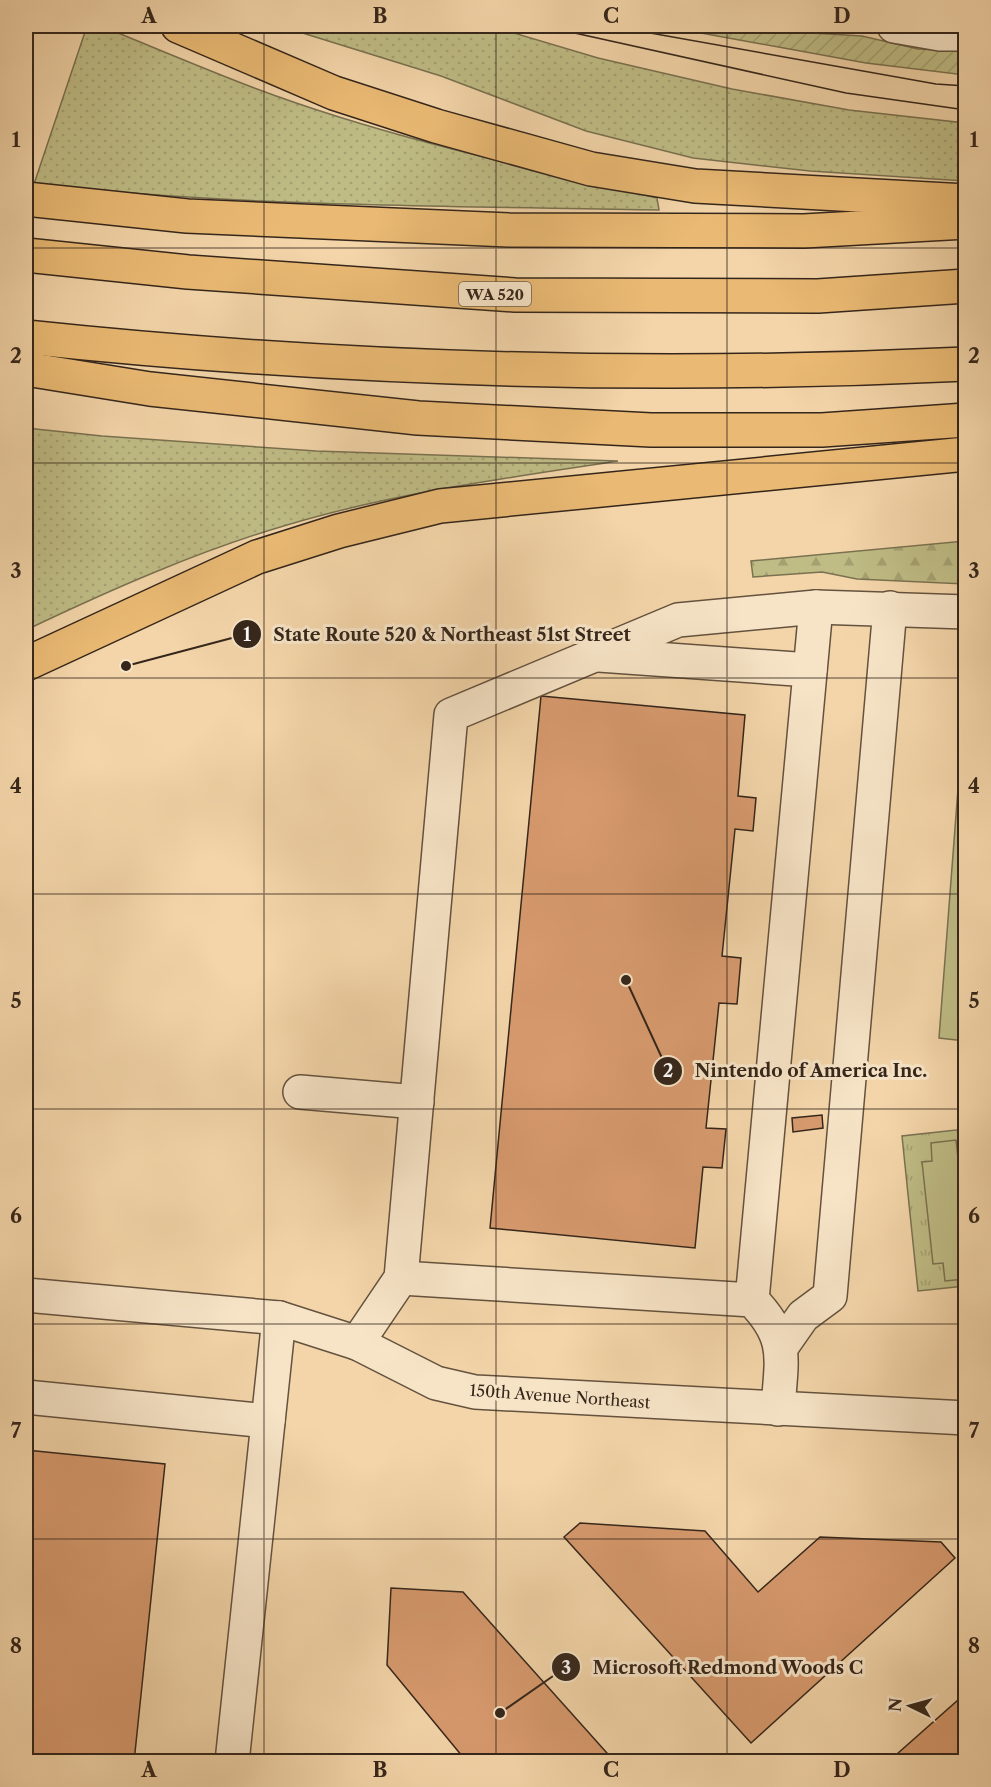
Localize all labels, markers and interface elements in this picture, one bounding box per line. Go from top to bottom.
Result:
text: A [140,4,157,28]
text: B [373,4,388,28]
text: C [603,4,619,28]
text: D [833,4,851,28]
text: 1 [12,128,21,152]
text: 1 [970,128,979,152]
road number: WA 520 [459,282,531,306]
text: 2 [10,344,22,368]
text: 2 [968,344,980,368]
text: 3 [10,559,22,583]
text: 3 [968,559,980,583]
callout: State Route 520 & Northeast 51st Street [232,616,643,652]
text: 1 [243,624,251,646]
text: State Route 520 & Northeast 51st Street [273,624,631,646]
text: 4 [10,774,22,798]
text: 4 [968,774,980,798]
text: 5 [10,989,22,1013]
text: 5 [968,989,980,1013]
callout: Nintendo of America Inc. [653,1053,940,1089]
text: 2 [663,1060,673,1082]
text: Nintendo of America Inc. [695,1060,927,1082]
text: 6 [10,1204,22,1228]
text: 6 [968,1204,980,1228]
street label: 150th Avenue Northeast [469,1380,651,1412]
text: 7 [11,1419,22,1443]
text: 7 [969,1419,980,1443]
text: 8 [10,1634,22,1658]
text: 8 [968,1634,980,1658]
callout: Microsoft Redmond Woods C [551,1649,876,1685]
text: 3 [561,1657,571,1679]
text: Microsoft Redmond Woods C [593,1657,863,1679]
north arrow [880,1676,940,1736]
text: N [884,1697,906,1712]
text: A [140,1758,157,1782]
text: B [373,1758,388,1782]
text: C [603,1758,619,1782]
text: D [833,1758,851,1782]

